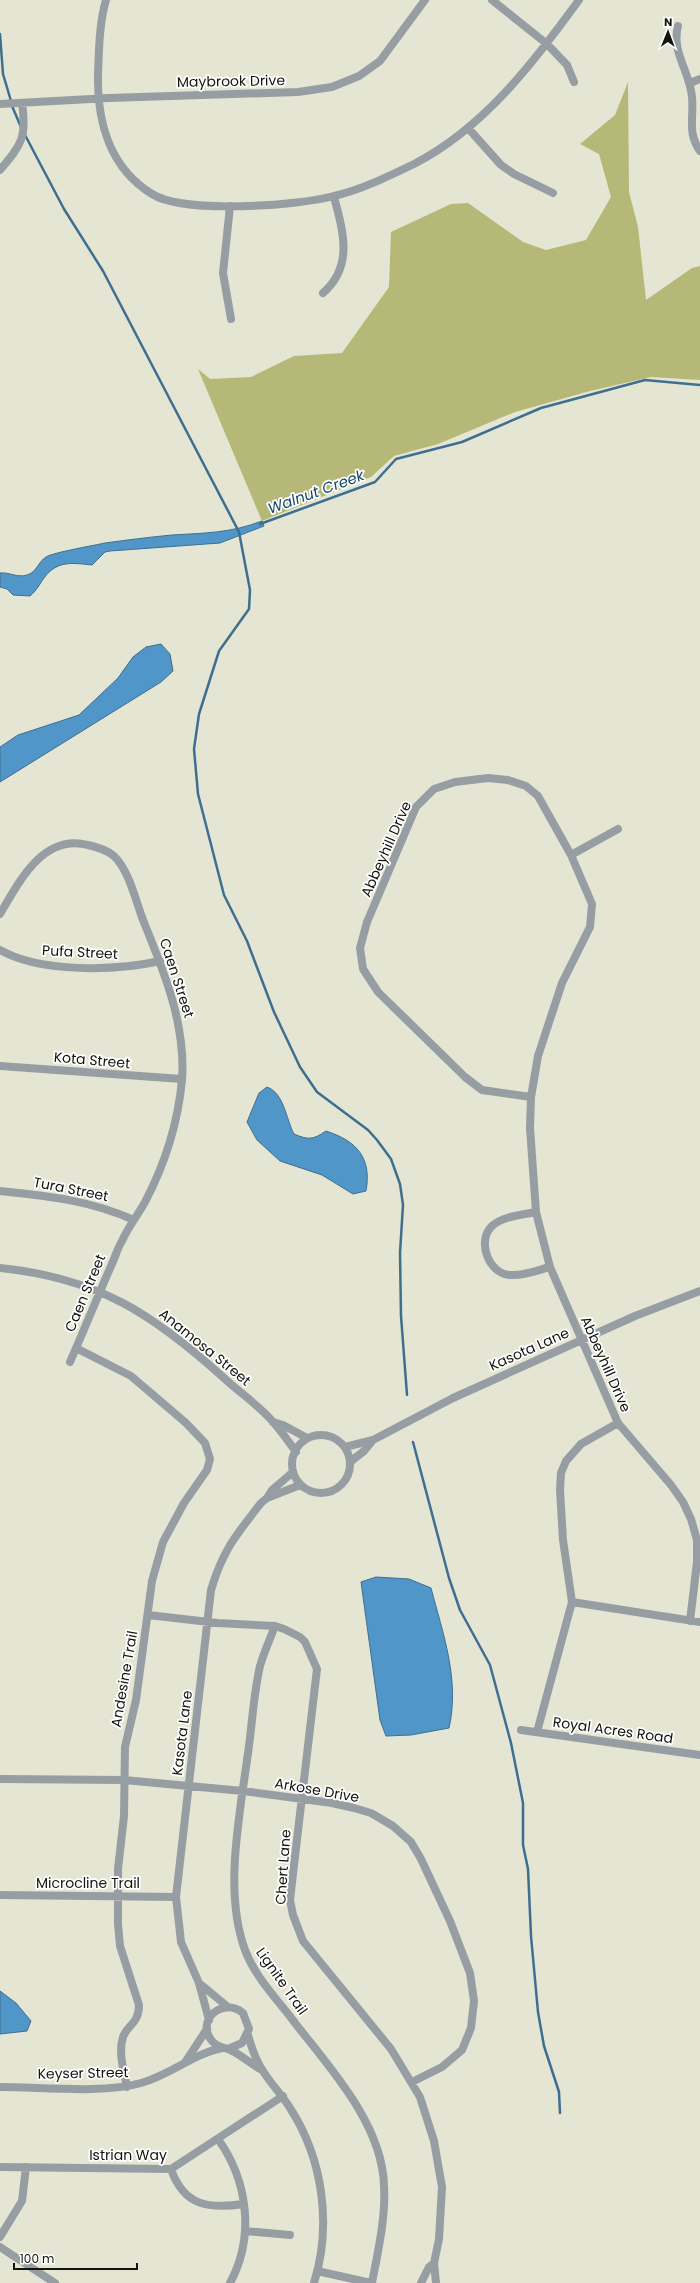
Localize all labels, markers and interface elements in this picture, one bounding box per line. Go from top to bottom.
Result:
north arrow [648,12,688,52]
text: N [664,14,672,30]
street label: Maybrook Drive [177,70,286,92]
water label: Walnut Creek [265,464,368,519]
street label: Abbeyhill Drive [356,798,416,900]
street label: Caen Street [155,936,199,1020]
street label: Pufa Street [42,940,118,964]
street label: Kota Street [53,1047,131,1073]
street label: Tura Street [32,1172,110,1206]
street label: Caen Street [60,1251,110,1335]
street label: Anamosa Street [155,1304,255,1390]
street label: Abbeyhill Drive [576,1313,636,1415]
street label: Kasota Lane [486,1322,572,1376]
street label: Andesine Trail [106,1629,142,1729]
street label: Kasota Lane [167,1689,197,1777]
street label: Royal Acres Road [552,1712,674,1748]
street label: Arkose Drive [273,1773,361,1807]
street label: Chert Lane [270,1828,296,1905]
street label: Microcline Trail [36,1873,140,1893]
street label: Lignite Trail [251,1943,313,2019]
street label: Keyser Street [37,2062,129,2084]
street label: Istrian Way [89,2145,167,2165]
scale bar [14,2245,137,2271]
text: 100 m [20,2250,54,2267]

